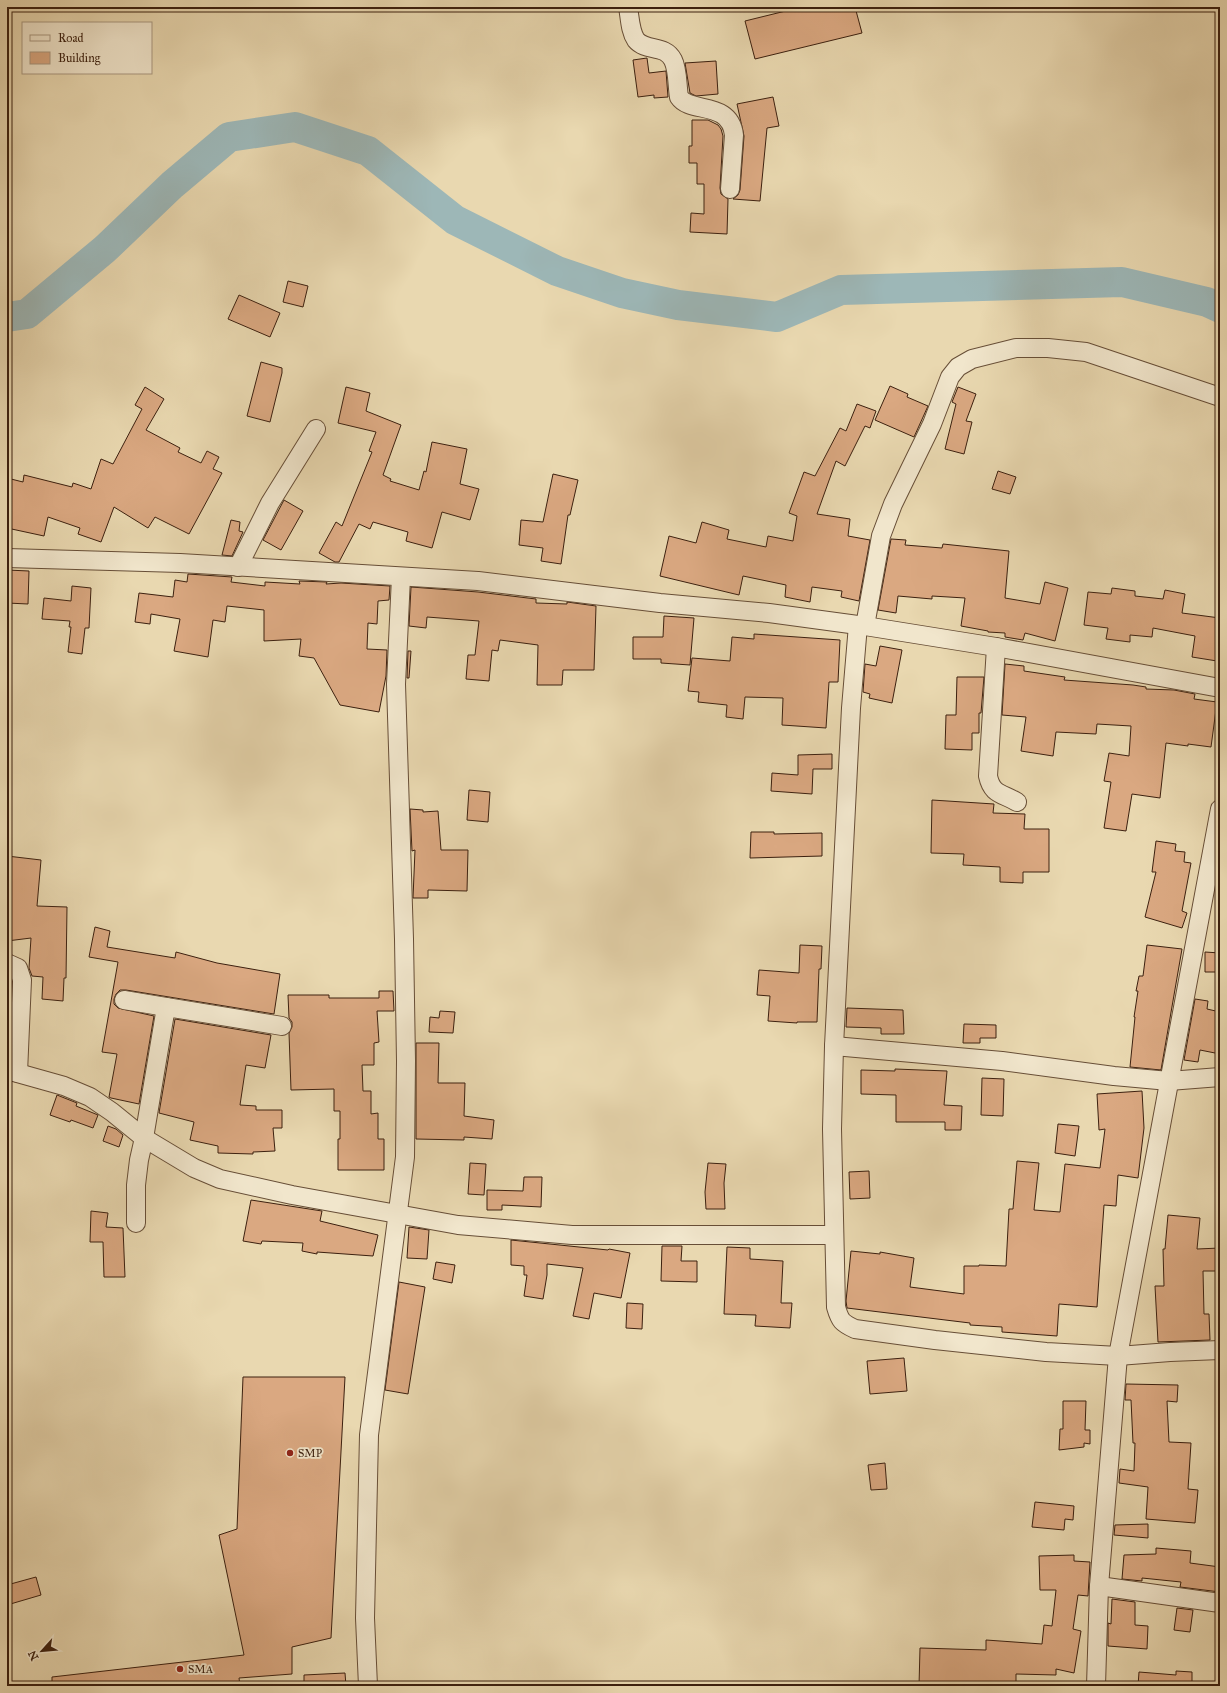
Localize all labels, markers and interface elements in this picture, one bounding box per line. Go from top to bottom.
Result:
legend [22,22,152,74]
text: Road [58,31,84,45]
text: Building [58,51,101,66]
place label: SMP [298,1447,323,1460]
marker: SMP [285,1448,295,1458]
north arrow [22,1631,62,1671]
text: N [25,1648,41,1662]
place label: SMA [188,1663,214,1676]
marker: SMA [175,1664,185,1674]

